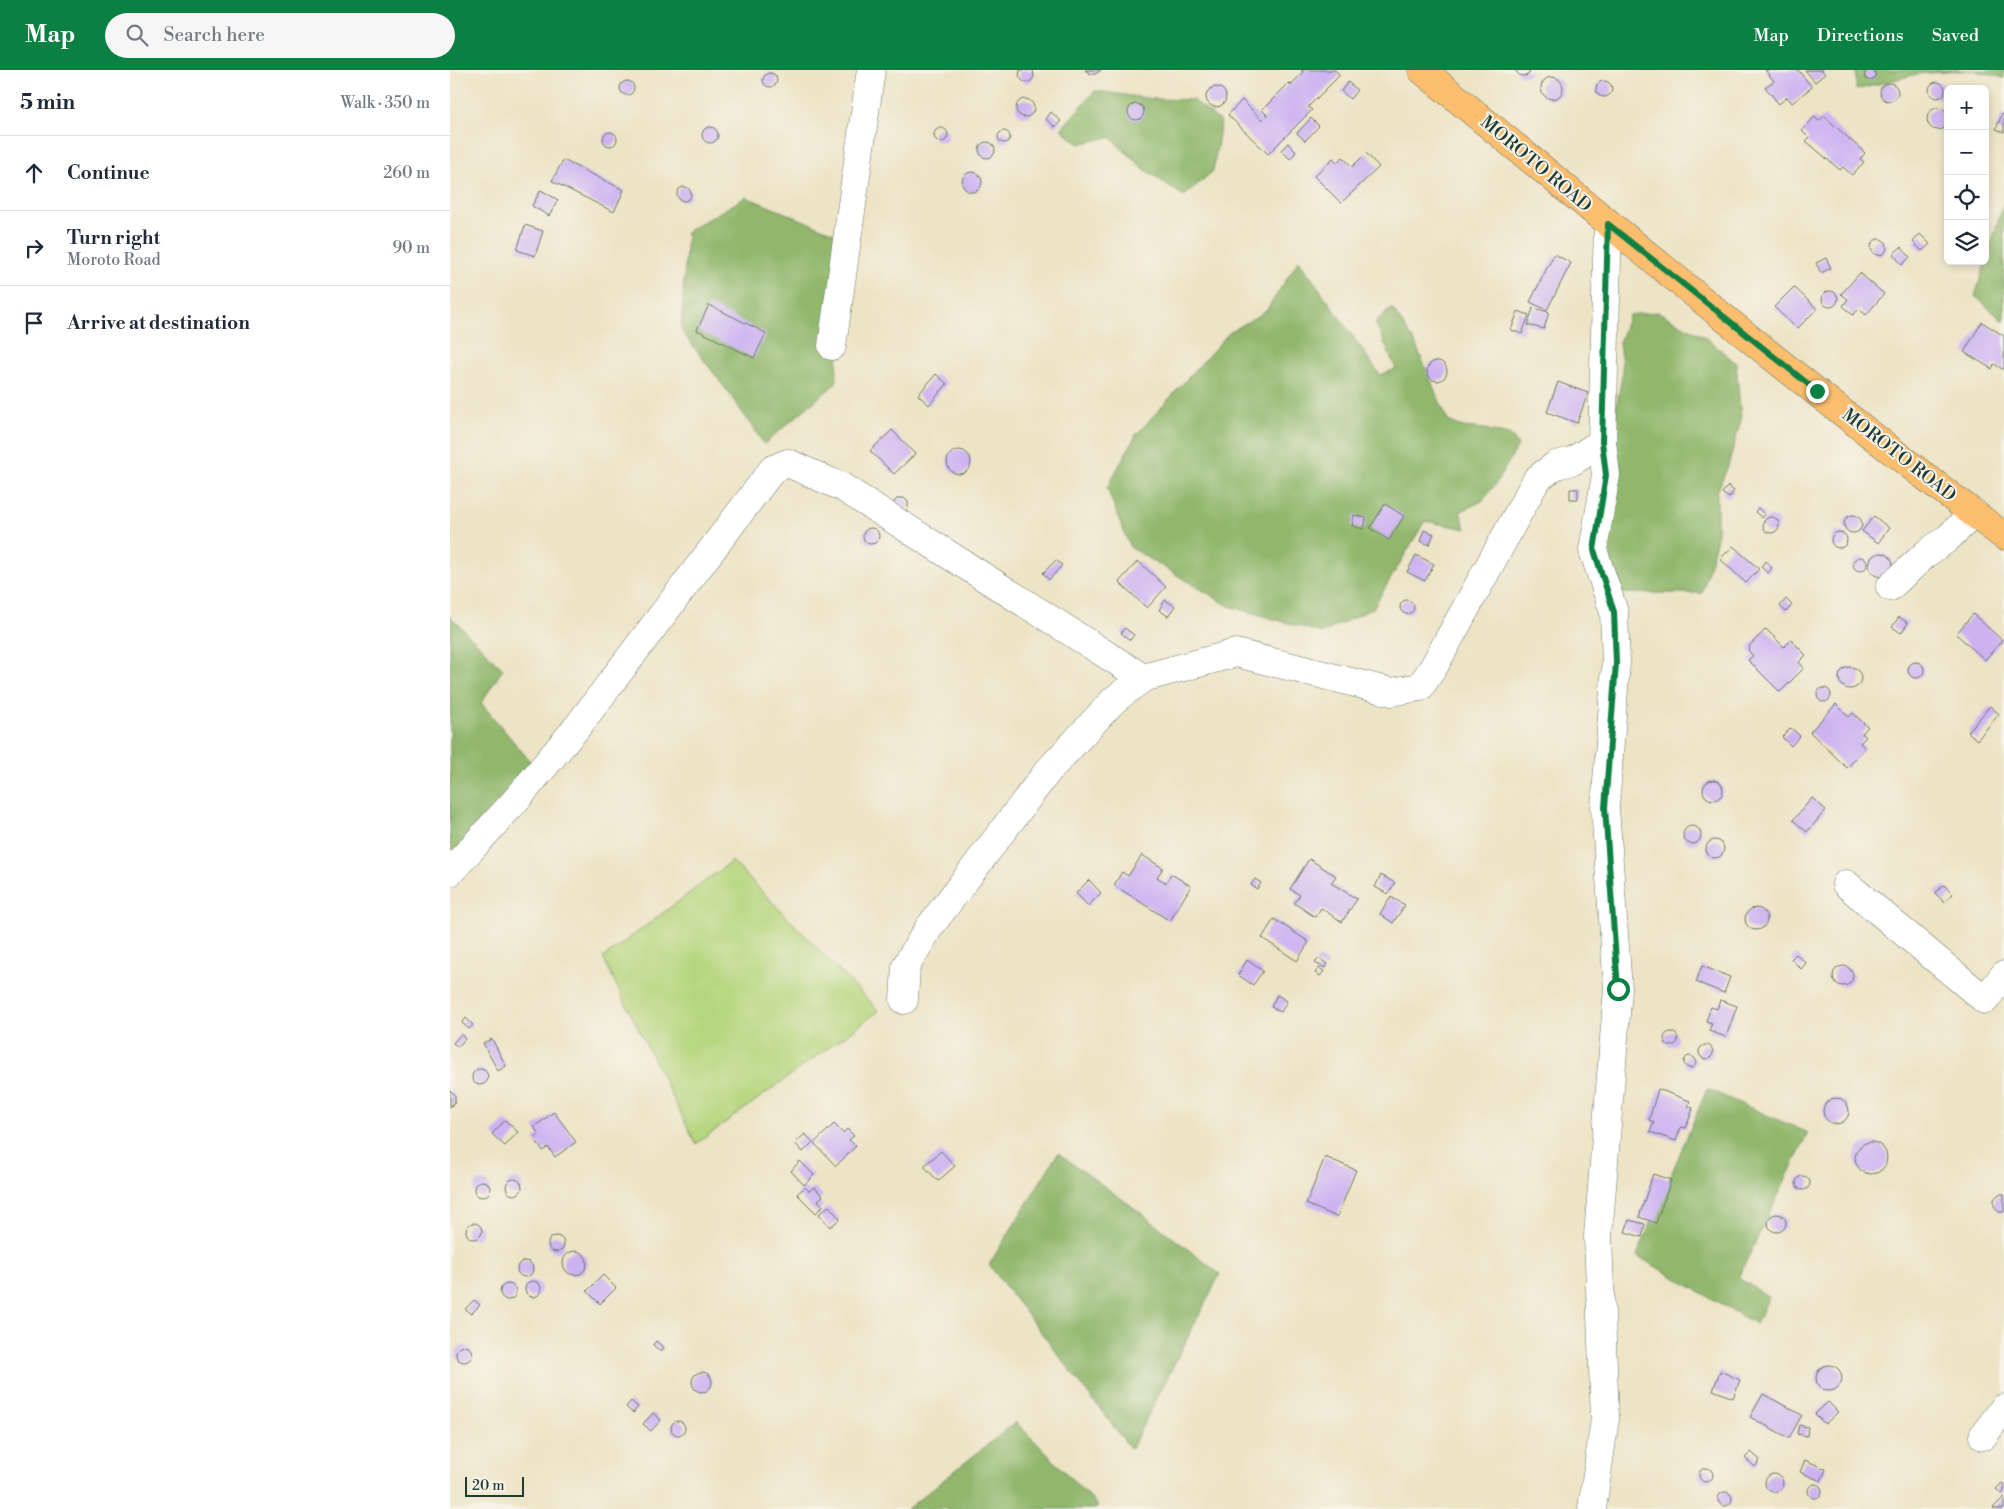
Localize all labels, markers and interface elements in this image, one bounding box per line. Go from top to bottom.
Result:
search box [105,13,455,58]
text: Map [25,20,75,50]
icon: search [123,21,151,49]
text: Search here [163,23,265,47]
text: Map [1753,24,1789,47]
text: Directions [1817,24,1904,47]
text: Saved [1932,24,1979,47]
map controls [1944,85,1989,265]
button: + [1944,85,1989,130]
text: 5 min [20,90,75,116]
text: Walk · 350 m [341,93,430,113]
street label: MOROTO ROAD [1476,111,1596,217]
button: − [1944,130,1989,175]
icon: ahead [20,159,48,187]
text: Continue [67,161,150,185]
text: 260 m [383,163,430,183]
button: locate [1944,175,1989,220]
button: layers [1944,220,1989,265]
text: Turn right [67,226,160,250]
icon: right [20,234,48,262]
text: 90 m [392,238,430,258]
text: Moroto Road [67,250,161,270]
icon: arrive [20,309,48,337]
text: Arrive at destination [67,311,250,335]
route end [1806,380,1829,403]
street label: MOROTO ROAD [1837,403,1961,507]
route start [1607,978,1630,1001]
scale bar [465,1474,524,1497]
text: 20 m [472,1477,504,1495]

